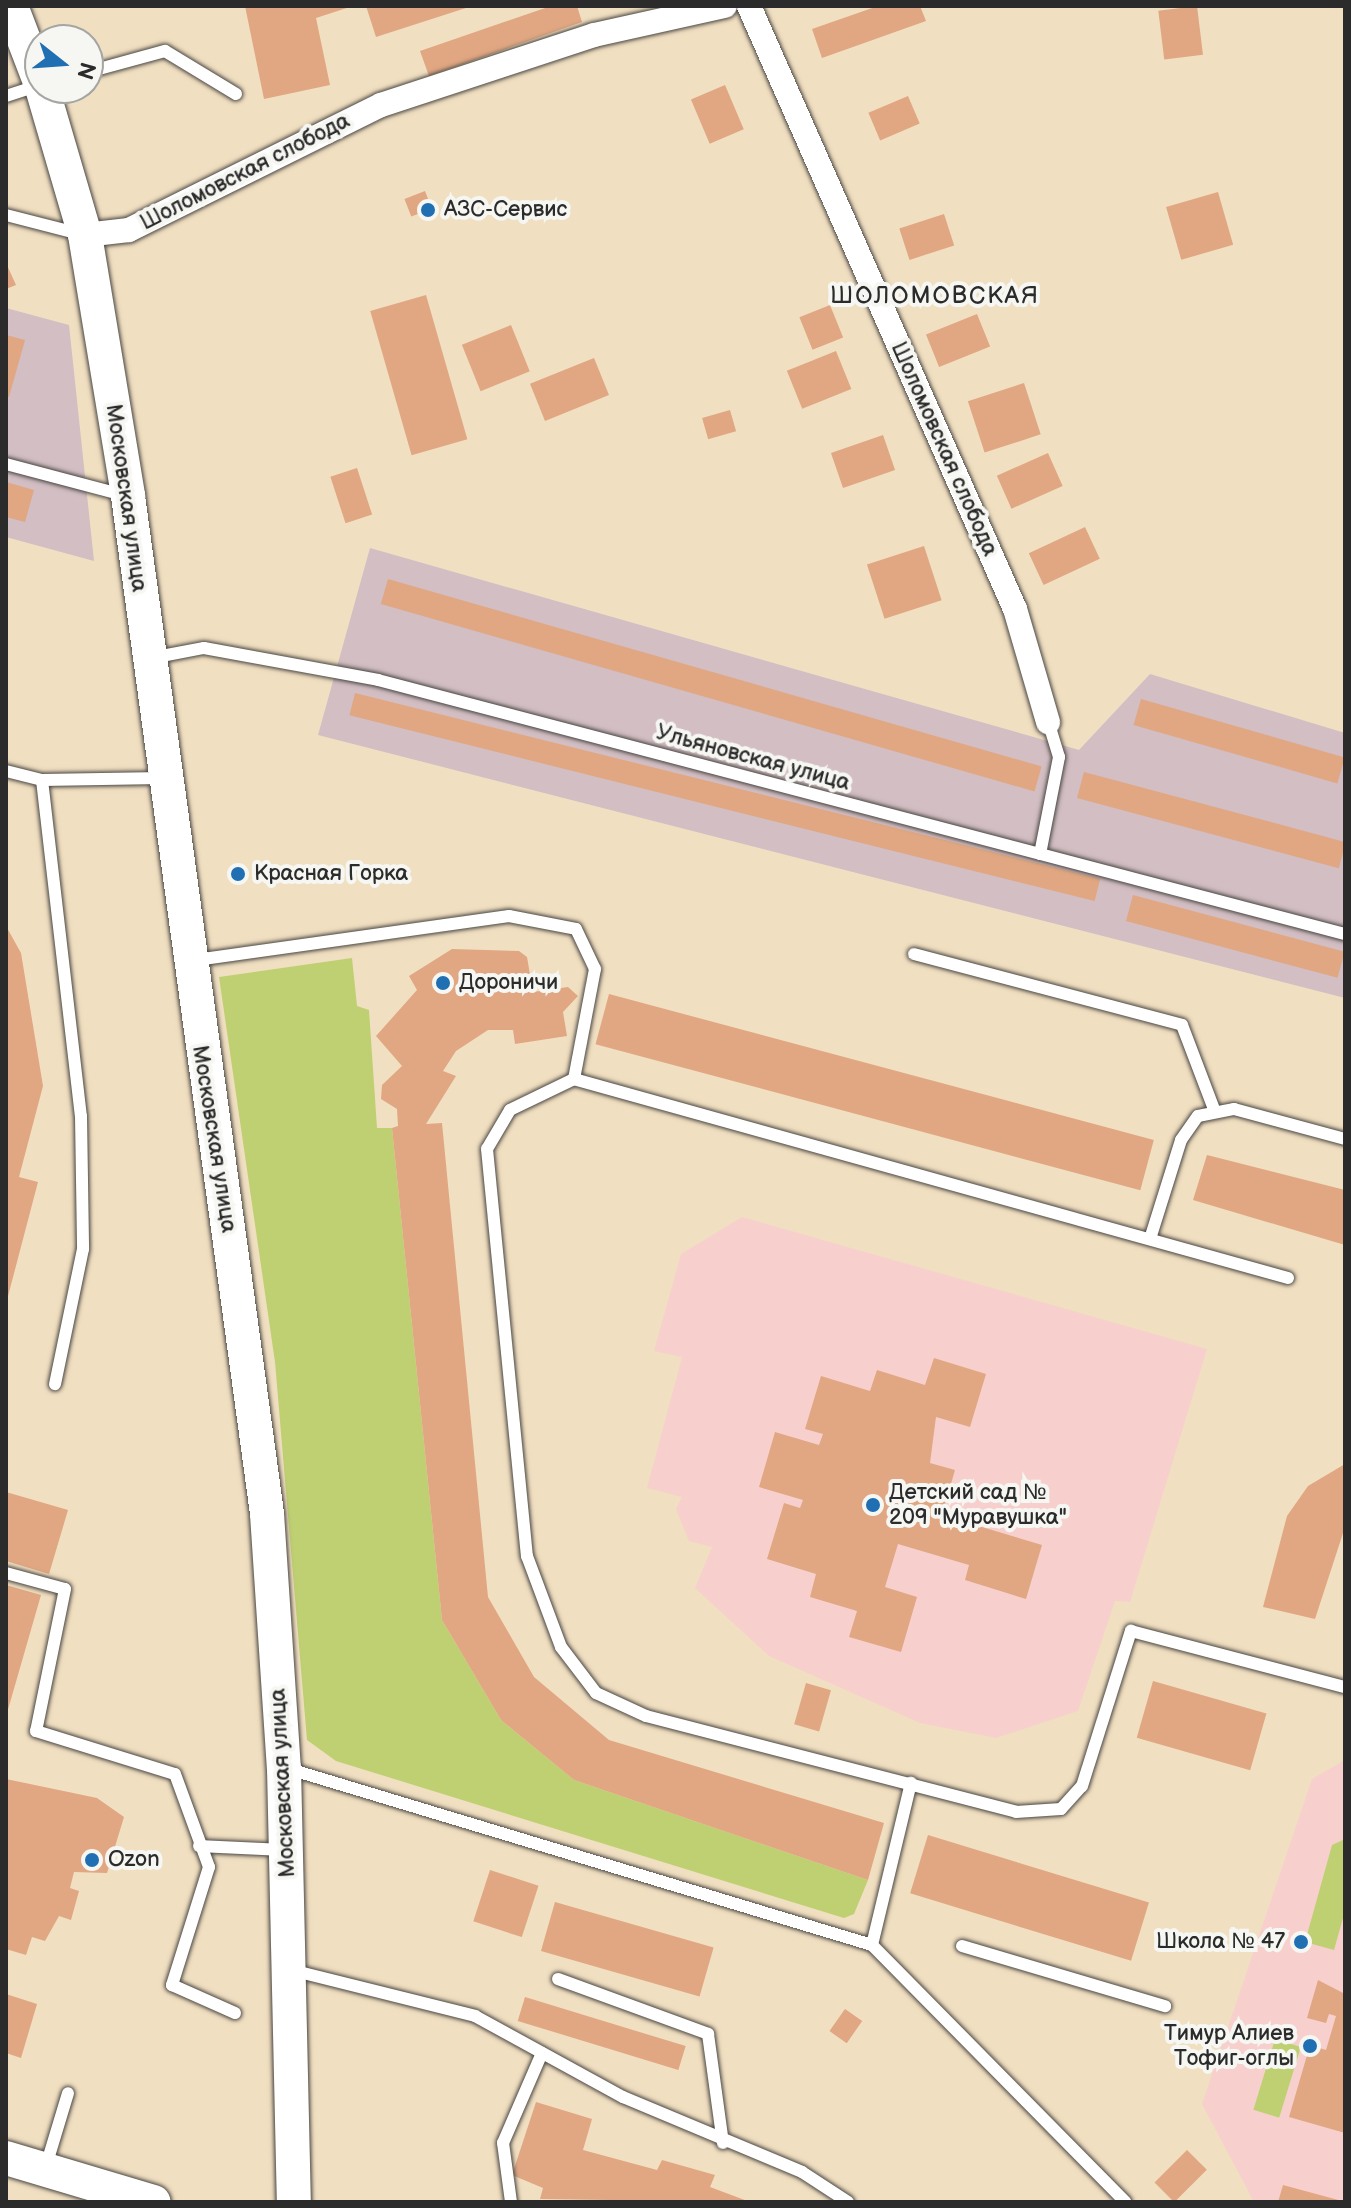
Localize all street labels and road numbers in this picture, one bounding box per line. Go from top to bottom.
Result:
street label: Шоломовская слобода [136,108,354,236]
street label: Шоломовская слобода [885,338,1003,560]
street label: Московская улица [100,403,152,593]
street label: Ульяновская улица [653,719,853,797]
street label: Московская улица [186,1044,242,1234]
street label: Московская улица [265,1688,301,1878]

